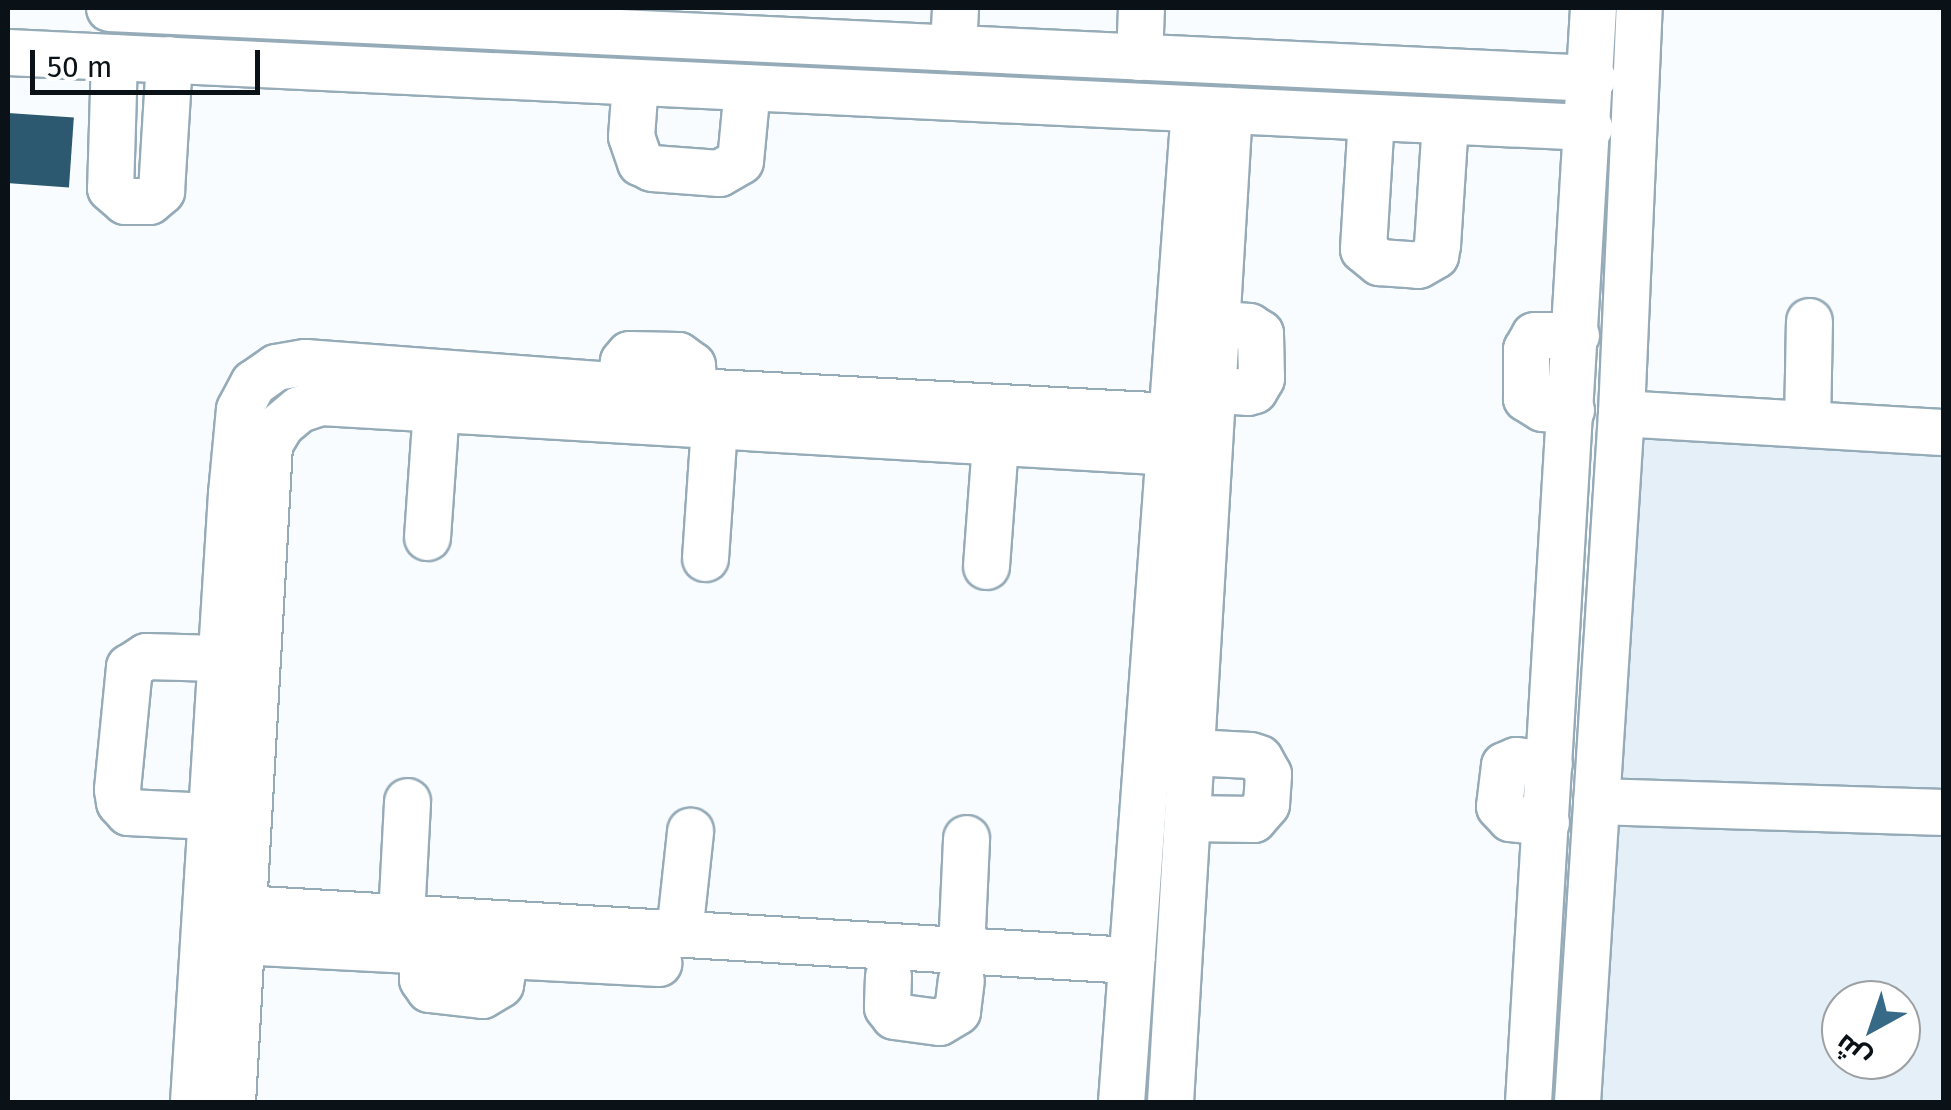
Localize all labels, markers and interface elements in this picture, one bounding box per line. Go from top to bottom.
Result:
scale bar [35,30,265,92]
text: 50 m [47,49,112,85]
north arrow [1821,980,1921,1080]
text: ش [1828,1028,1877,1076]

